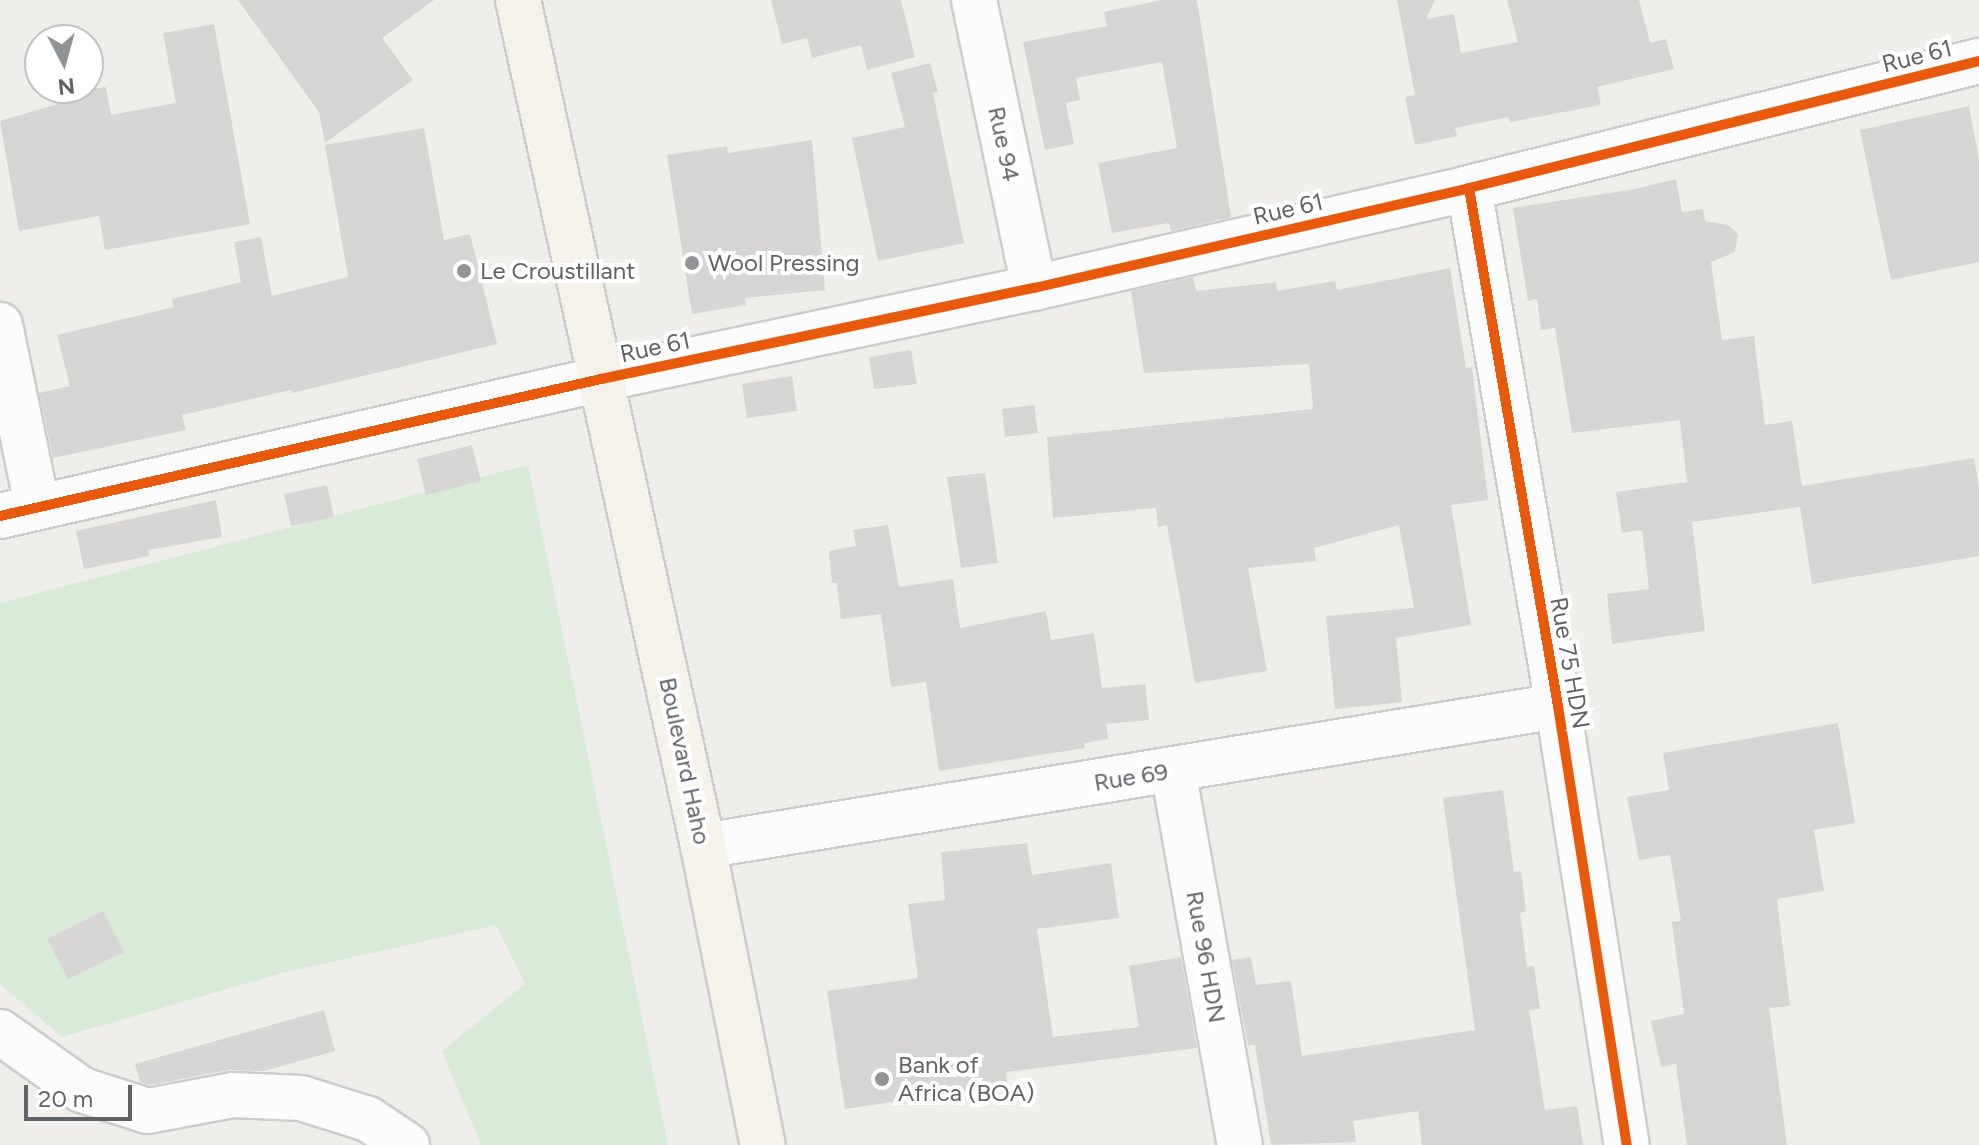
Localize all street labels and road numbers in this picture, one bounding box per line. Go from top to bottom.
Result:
street label: Rue 61 [1879,33,1955,79]
street label: Rue 94 [982,104,1026,184]
street label: Rue 61 [1250,187,1326,231]
street label: Rue 61 [617,326,693,368]
street label: Rue 75 HDN [1544,595,1596,731]
street label: Boulevard Haho [653,675,717,847]
street label: Rue 69 [1092,757,1170,797]
street label: Rue 96 HDN [1180,889,1232,1025]

